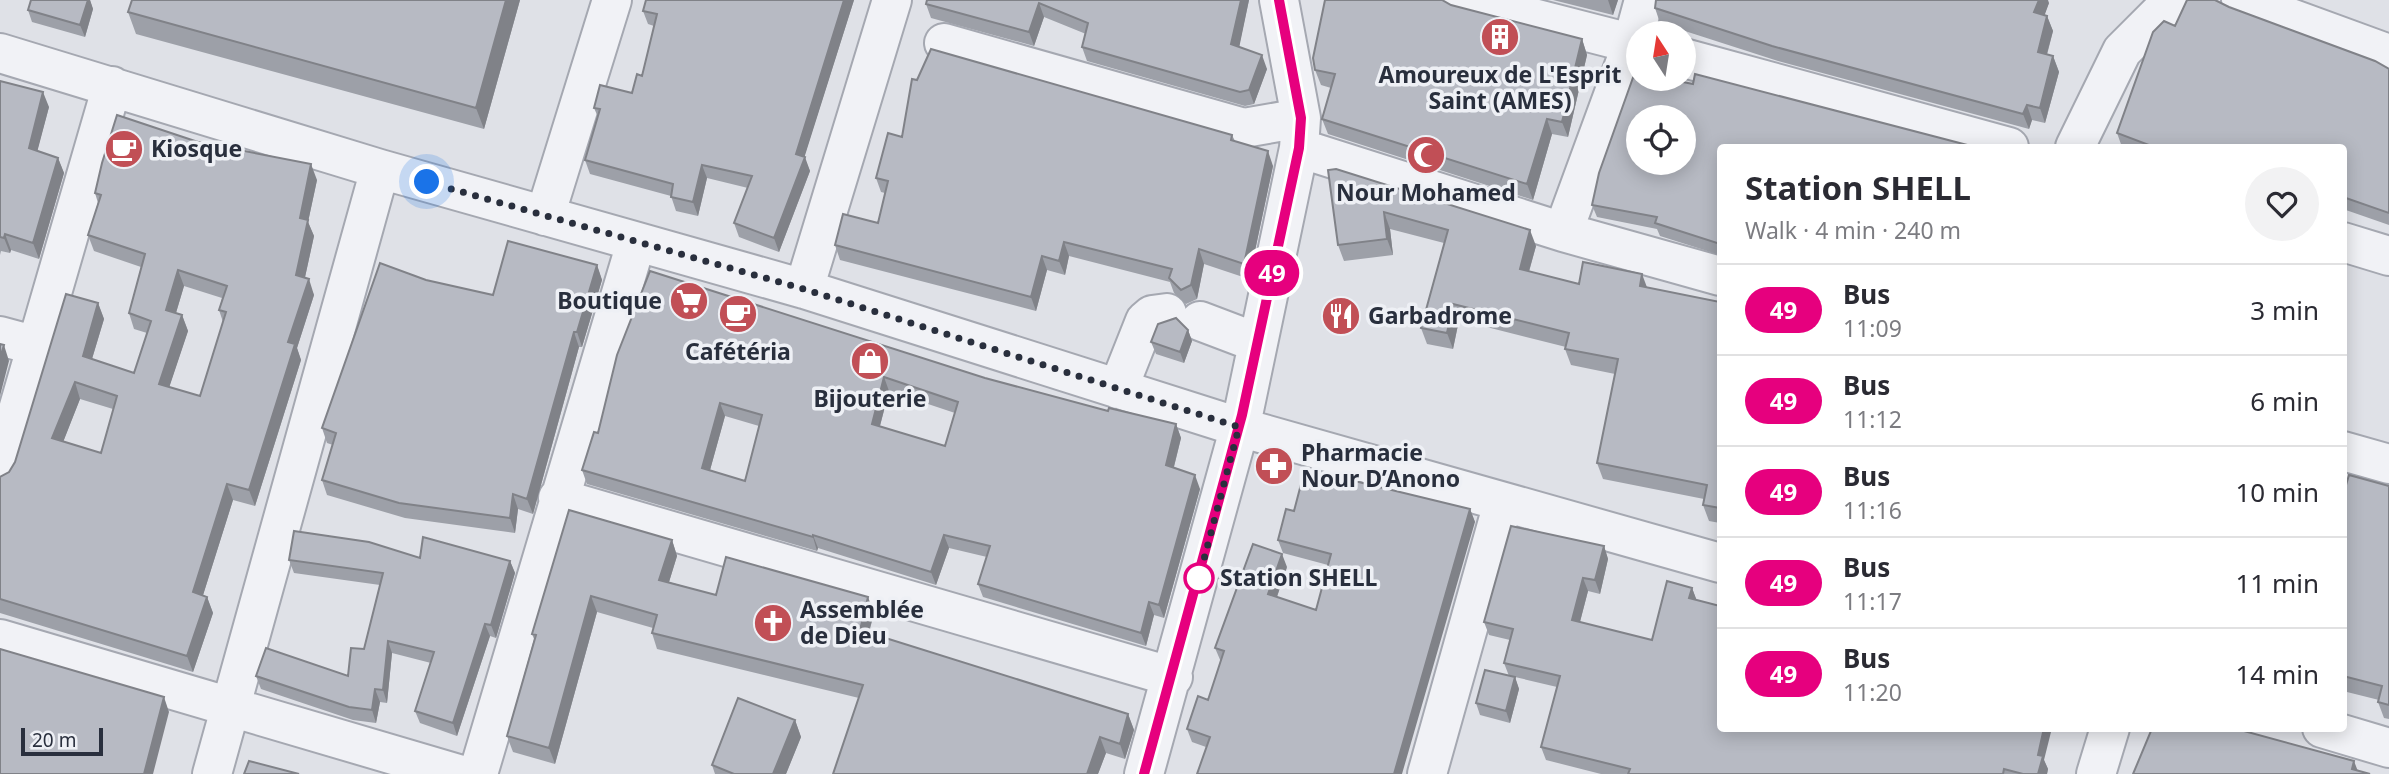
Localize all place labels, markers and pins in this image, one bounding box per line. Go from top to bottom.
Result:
building icon: Amoureux de L'Esprit Saint (AMES) [1479,16,1521,58]
place label: Amoureux de L'Esprit Saint (AMES) [1379,58,1621,116]
cafe icon: Kiosque [103,128,145,170]
place label: Kiosque [151,132,242,164]
mosque icon: Nour Mohamed [1405,134,1447,176]
place label: Nour Mohamed [1336,176,1516,208]
supermarket icon: Boutique [668,280,710,322]
place label: Boutique [557,284,662,316]
cafe icon: Cafétéria [717,293,759,335]
restaurant icon: Garbadrome [1320,295,1362,337]
place label: Garbadrome [1368,299,1512,331]
place label: Cafétéria [685,335,791,367]
shop icon: Bijouterie [849,340,891,382]
place label: Bijouterie [814,382,926,414]
place label: Pharmacie Nour D’Anono [1301,436,1460,494]
pharmacy icon: Pharmacie Nour D’Anono [1253,445,1295,487]
place label: Station SHELL [1220,561,1378,593]
marker: Station SHELL [1184,563,1214,593]
place label: Assemblée de Dieu [800,593,924,651]
church icon: Assemblée de Dieu [752,602,794,644]

